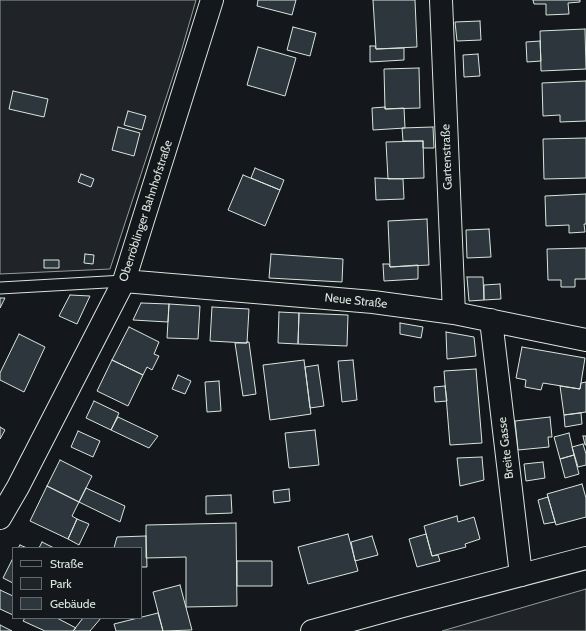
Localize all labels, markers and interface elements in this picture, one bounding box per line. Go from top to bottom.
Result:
street label: Gartenstraße [439,124,455,190]
street label: Oberröblinger Bahnhofstraße [116,138,176,284]
street label: Neue Straße [324,291,388,311]
street label: Breite Gasse [495,416,517,480]
legend [12,547,142,619]
text: Straße [50,556,83,571]
text: Park [50,576,72,591]
text: Gebäude [50,596,96,611]

